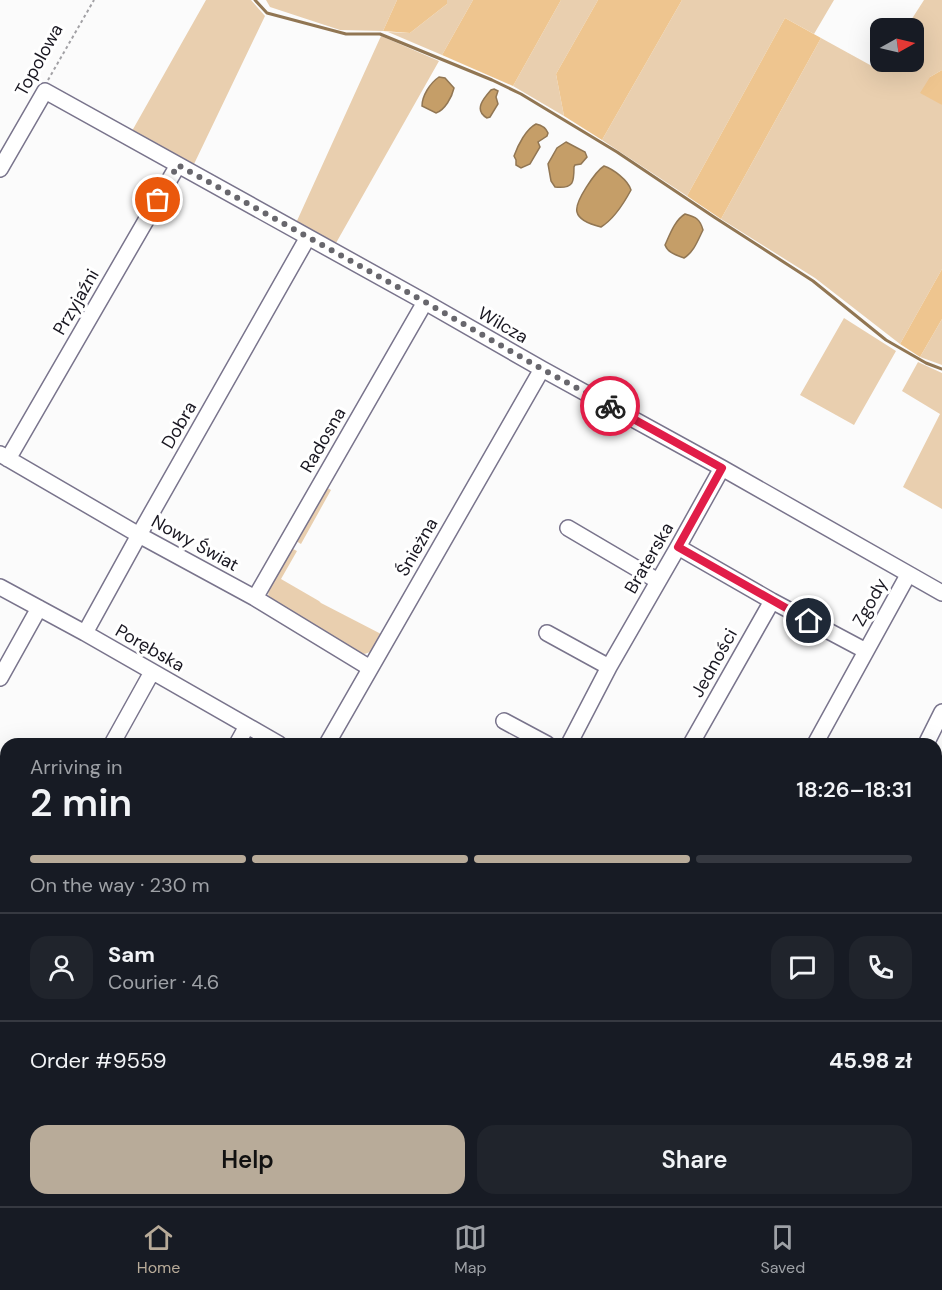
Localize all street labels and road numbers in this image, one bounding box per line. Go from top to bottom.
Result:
street label: Topolowa [9,20,69,100]
street label: Przyjaźni [48,265,104,339]
street label: Wilcza [474,301,532,349]
street label: Dobra [156,397,202,453]
street label: Radosna [295,403,351,477]
street label: Nowy Świat [147,509,243,577]
street label: Śnieżna [391,513,443,581]
street label: Braterska [619,518,679,598]
street label: Zgody [847,574,893,630]
street label: Porębska [111,619,189,677]
street label: Jedności [685,624,743,702]

